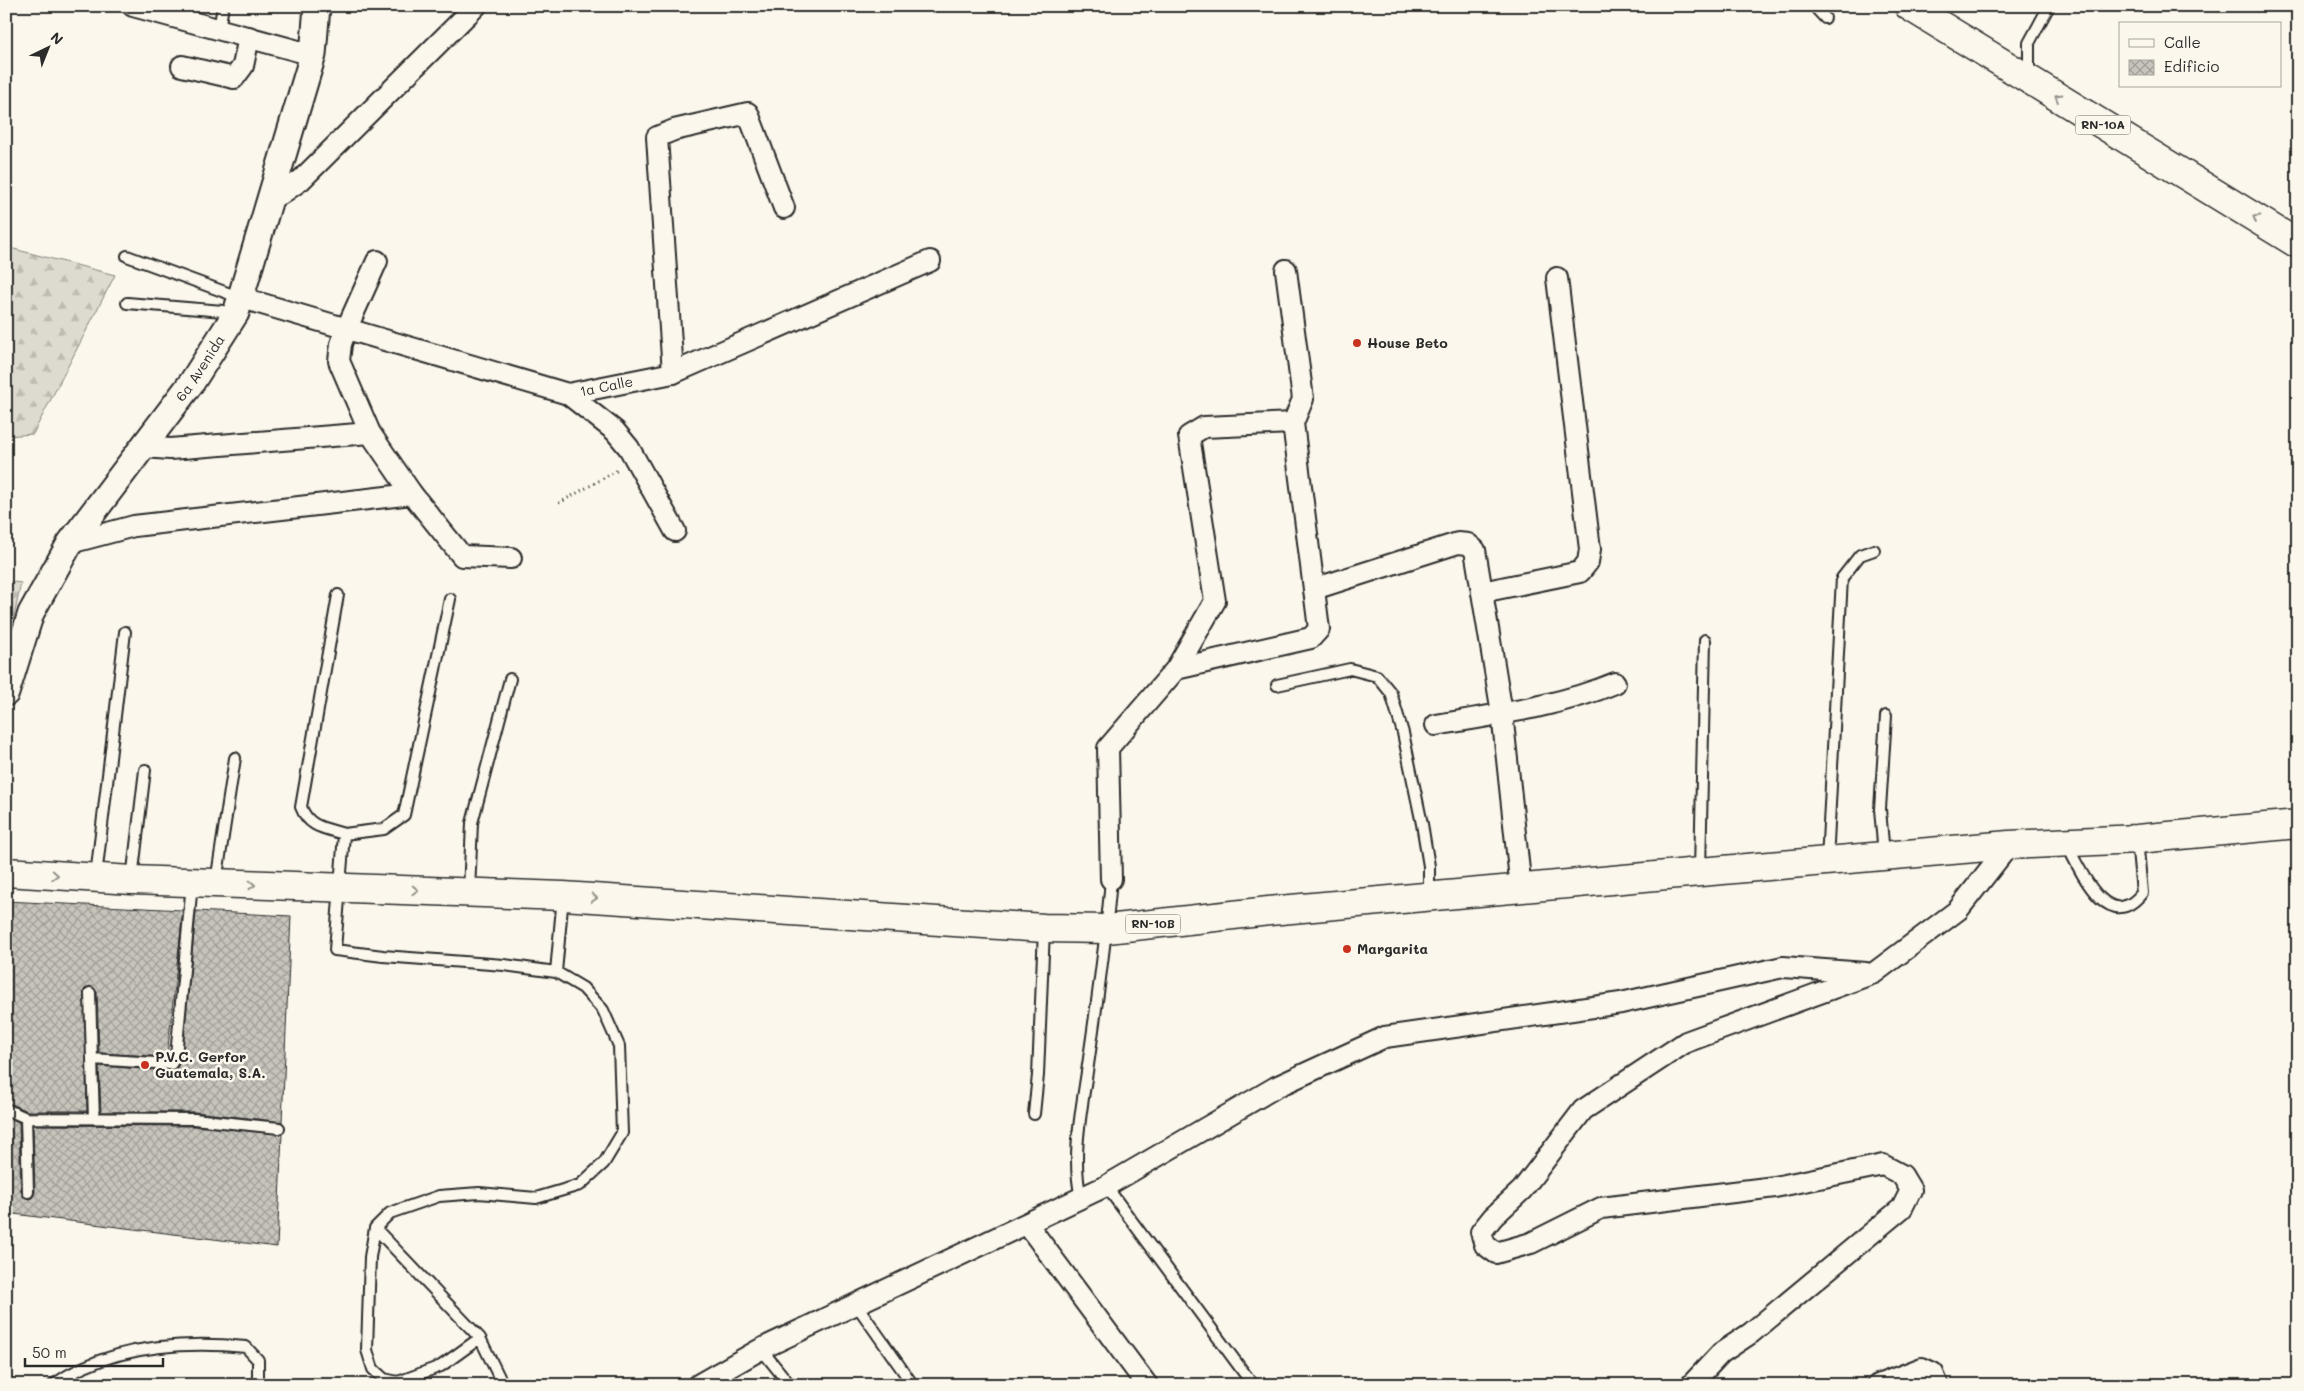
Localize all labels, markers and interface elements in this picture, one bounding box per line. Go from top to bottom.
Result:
north arrow [22,22,72,72]
legend [2119,22,2282,88]
text: N [47,28,68,49]
text: Calle [2164,32,2201,52]
text: Edificio [2164,56,2220,76]
one-way arrow [2054,94,2063,104]
road number: RN-10A [2076,116,2130,134]
one-way arrow [2253,215,2262,225]
street label: 6a Avenida [171,331,229,405]
place label: House Beto [1367,333,1448,352]
marker: House Beto [1351,337,1363,349]
street label: 1a Calle [578,371,635,400]
one-way arrow [51,869,59,880]
one-way arrow [248,879,256,890]
one-way arrow [411,885,419,896]
one-way arrow [591,892,599,903]
road number: RN-10B [1126,914,1180,934]
place label: Margarita [1357,939,1428,958]
marker: Margarita [1341,943,1353,955]
place label: P.V.C. Gerfor Guatemala, S.A. [155,1047,266,1082]
marker: P.V.C. Gerfor Guatemala, S.A. [139,1059,151,1071]
scale bar [25,1336,162,1368]
text: 50 m [32,1342,67,1362]

